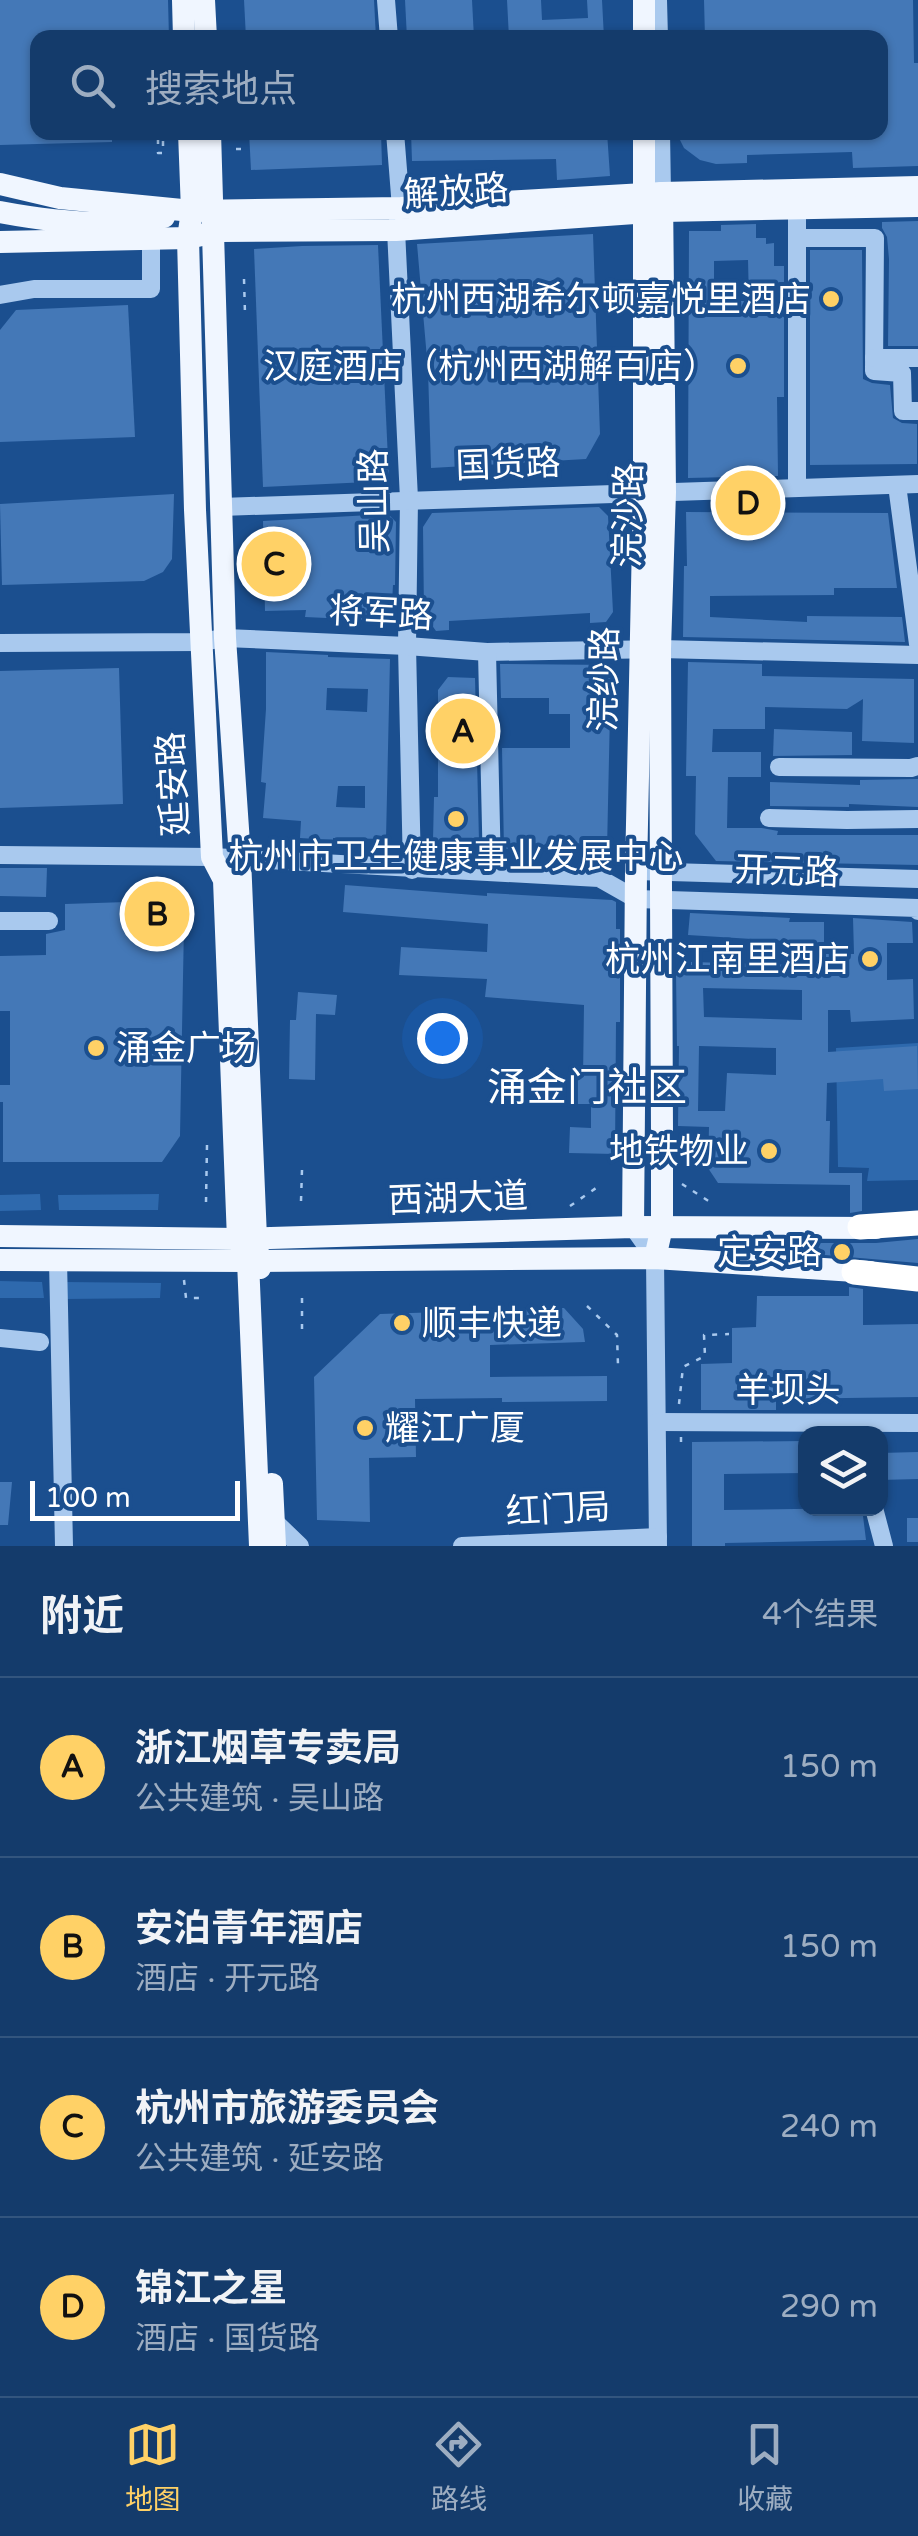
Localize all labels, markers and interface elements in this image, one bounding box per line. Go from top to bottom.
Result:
search box [30,30,888,140]
icon: search [65,58,120,113]
text: 搜索地点 [145,67,297,113]
street label: 解放路 [402,167,510,217]
place label: 杭州西湖希尔顿嘉悦里酒店 [391,279,811,321]
marker: 杭州西湖希尔顿嘉悦里酒店 [820,288,842,310]
place label: 汉庭酒店（杭州西湖解百店） [263,346,718,388]
marker: 汉庭酒店（杭州西湖解百店） [727,355,749,377]
street label: 国货路 [455,442,561,488]
street label: 吴山路 [353,448,397,554]
street label: 浣沙路 [607,462,651,568]
pin: D [716,466,780,540]
pin: C [242,526,306,602]
street label: 将军路 [327,590,434,638]
street label: 浣纱路 [583,626,627,732]
pin: A [430,694,496,768]
street label: 延安路 [150,730,198,837]
marker: 杭州市卫生健康事业发展中心 [445,808,467,830]
place label: 杭州市卫生健康事业发展中心 [228,836,684,878]
street label: 开元路 [734,849,840,895]
pin: B [124,876,190,952]
place label: 杭州江南里酒店 [605,939,850,981]
marker: 杭州江南里酒店 [859,948,881,970]
your location [417,1013,468,1064]
place label: 涌金广场 [116,1028,256,1070]
marker: 涌金广场 [85,1037,107,1059]
district label: 涌金门社区 [487,1064,687,1112]
place label: 地铁物业 [609,1131,749,1173]
marker: 地铁物业 [758,1140,780,1162]
street label: 西湖大道 [387,1176,529,1222]
place label: 定安路 [717,1232,822,1274]
marker: 定安路 [831,1241,853,1263]
place label: 顺丰快递 [422,1303,562,1345]
marker: 顺丰快递 [391,1312,413,1334]
street label: 羊坝头 [735,1370,841,1412]
place label: 耀江广厦 [385,1408,525,1450]
marker: 耀江广厦 [354,1417,376,1439]
map controls [798,1426,888,1516]
button: layers [798,1426,888,1516]
scale bar [30,1476,240,1520]
text: 100 m [45,1481,131,1515]
street label: 红门局 [505,1486,612,1534]
text: 附近 [40,1591,124,1642]
text: 4个结果 [762,1596,878,1634]
text: 浙江烟草专卖局 [135,1726,401,1772]
text: A [61,1748,84,1786]
text: 150 m [780,1748,878,1786]
text: 公共建筑 · 吴山路 [135,1780,384,1818]
text: 安泊青年酒店 [135,1906,363,1952]
text: B [61,1928,84,1966]
text: 150 m [780,1928,878,1966]
text: 酒店 · 开元路 [135,1960,320,1998]
text: 杭州市旅游委员会 [135,2086,439,2132]
text: C [61,2108,84,2146]
text: 240 m [780,2108,878,2146]
text: 公共建筑 · 延安路 [135,2140,384,2178]
text: 锦江之星 [135,2266,287,2312]
text: D [60,2288,85,2326]
text: 290 m [780,2288,878,2326]
text: 酒店 · 国货路 [135,2320,320,2358]
tab: 地图 [125,2417,181,2517]
tab: 路线 [431,2417,487,2517]
tab: 收藏 [737,2417,793,2517]

